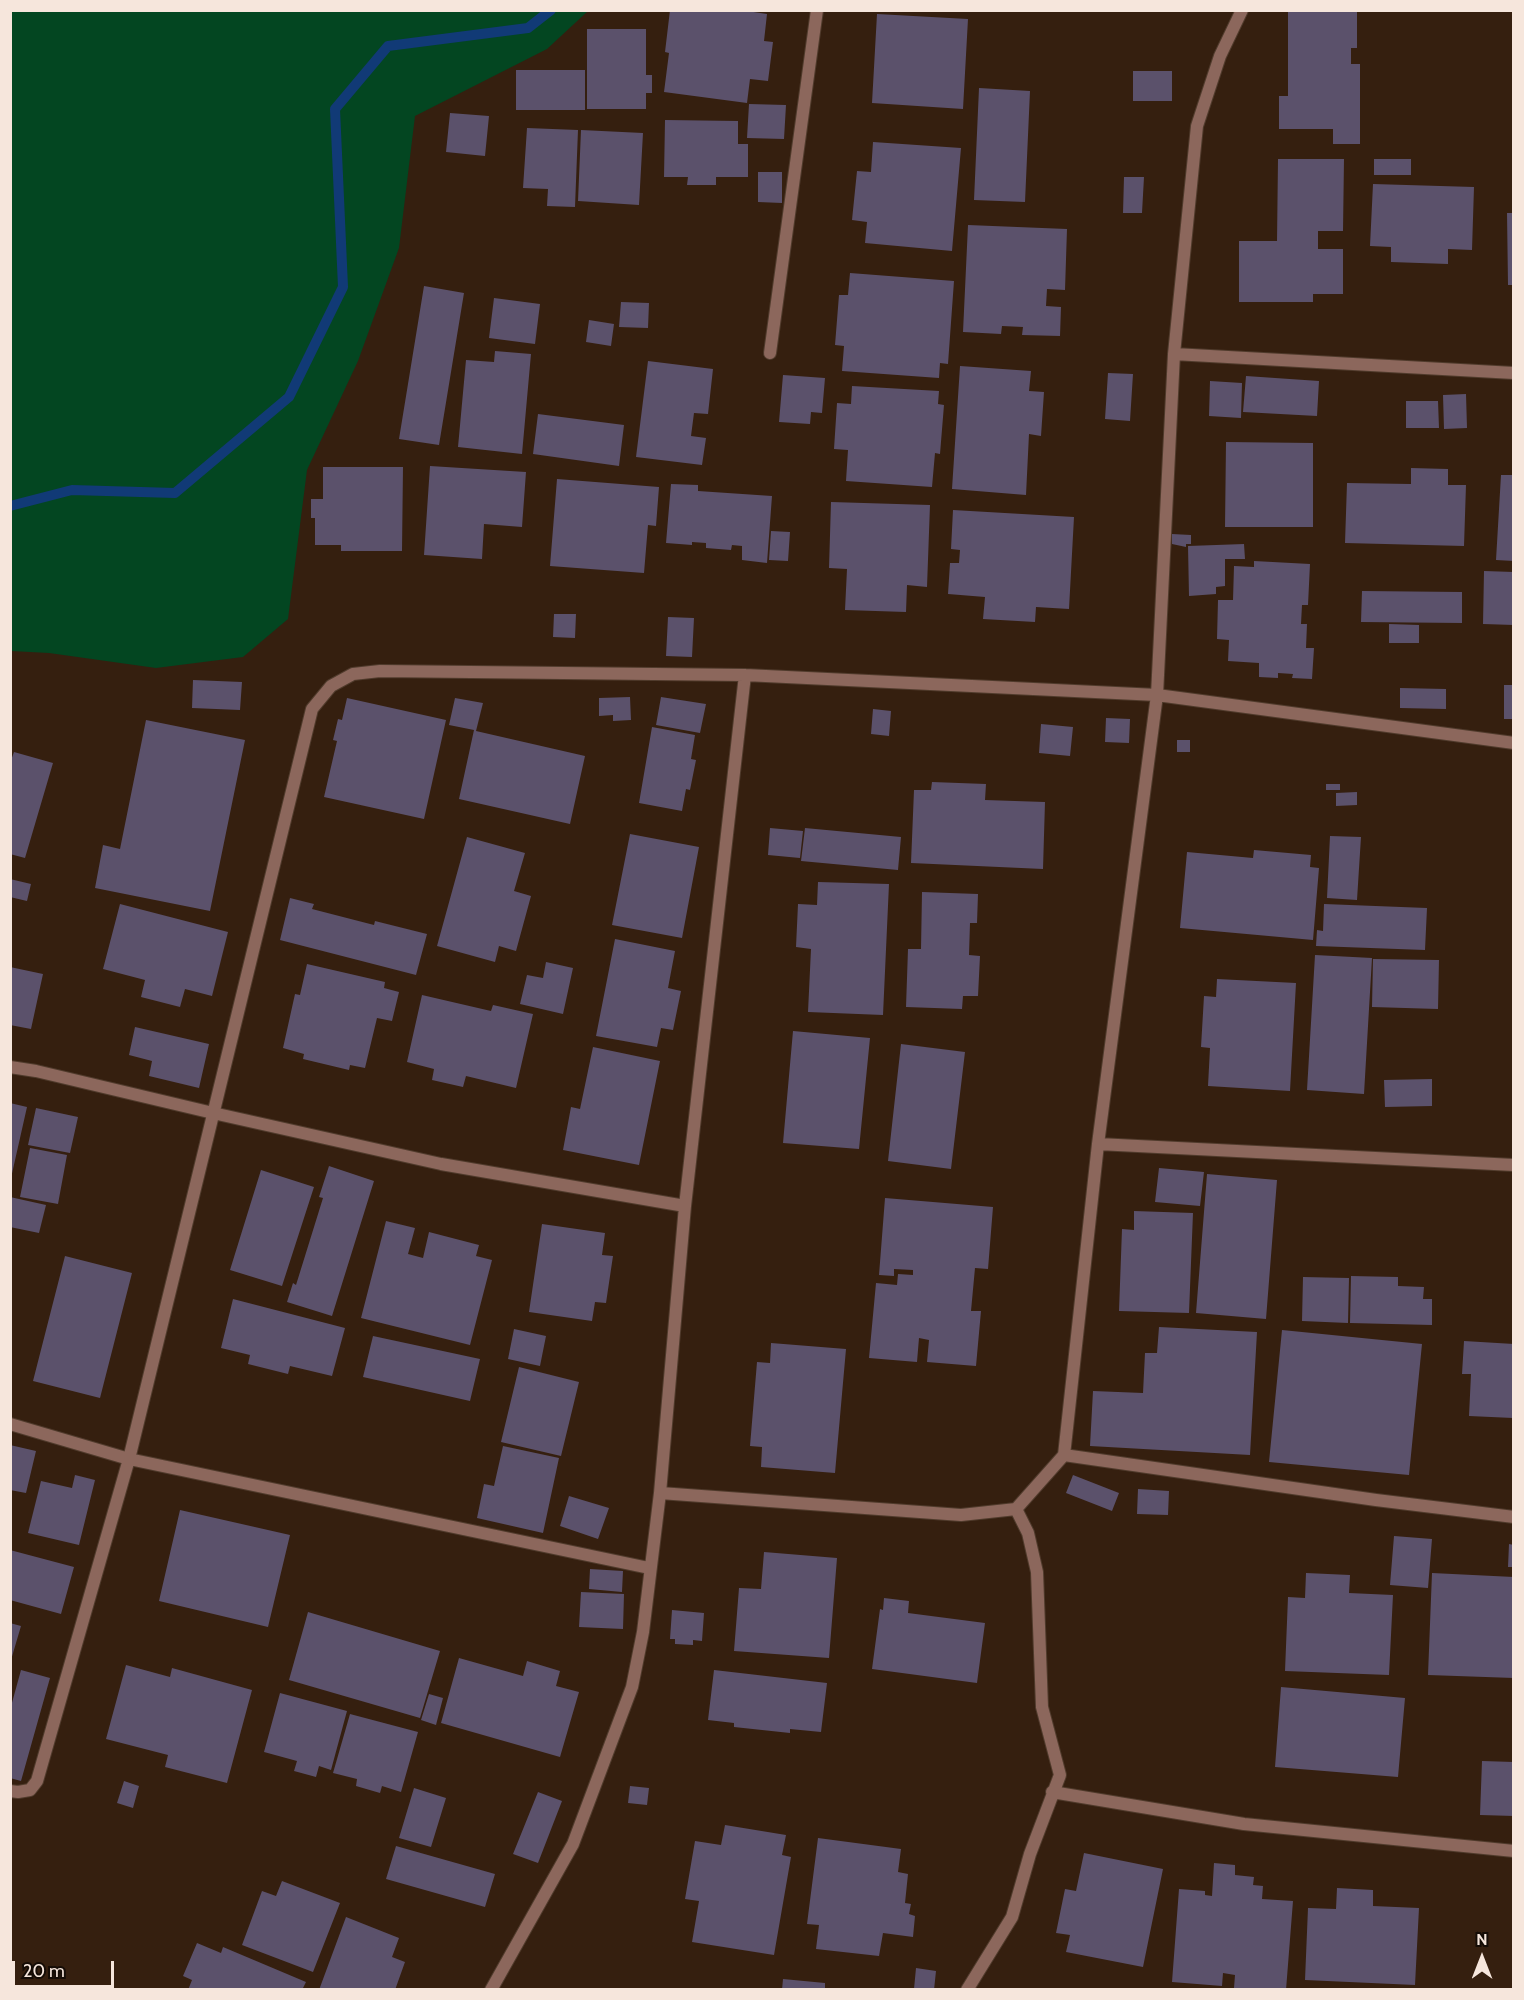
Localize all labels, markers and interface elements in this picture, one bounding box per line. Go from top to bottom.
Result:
north arrow [1452,1928,1512,1988]
text: N [1476,1930,1488,1949]
scale bar [15,1949,117,1987]
text: 20 m [23,1960,65,1982]

